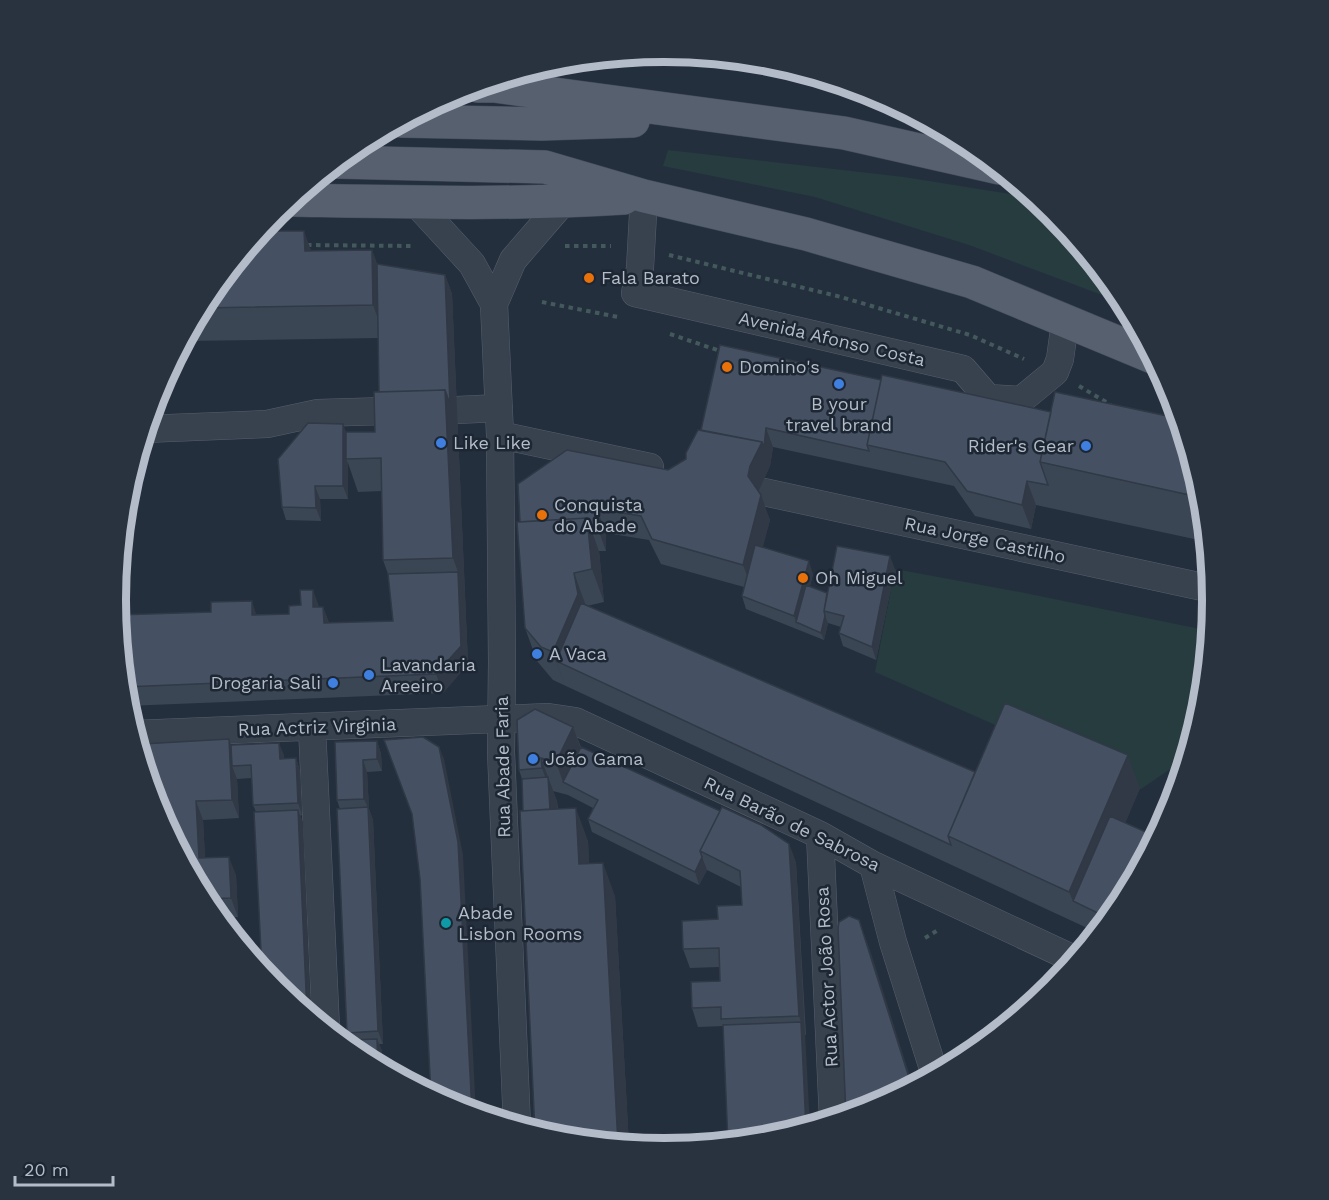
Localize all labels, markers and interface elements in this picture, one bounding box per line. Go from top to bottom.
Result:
place label: Fala Barato [601,267,700,288]
marker: Fala Barato [582,271,596,285]
street label: Avenida Afonso Costa [737,307,927,370]
place label: Domino's [739,356,820,377]
marker: Domino's [720,360,734,374]
marker: B your travel brand [832,377,846,391]
place label: B your travel brand [786,393,892,435]
place label: Like Like [453,432,531,453]
place label: Rider's Gear [968,435,1074,456]
marker: Like Like [434,436,448,450]
marker: Rider's Gear [1079,439,1093,453]
place label: Conquista do Abade [554,494,643,536]
marker: Conquista do Abade [535,508,549,522]
street label: Rua Jorge Castilho [903,512,1067,567]
place label: Oh Miguel [815,567,903,588]
marker: Oh Miguel [796,571,810,585]
place label: A Vaca [549,643,607,664]
marker: A Vaca [530,647,544,661]
place label: Lavandaria Areeiro [381,654,476,696]
marker: Lavandaria Areeiro [362,668,376,682]
place label: Drogaria Sali [211,672,321,693]
marker: Drogaria Sali [326,676,340,690]
street label: Rua Abade Faria [491,696,514,838]
street label: Rua Actriz Virginia [237,713,397,740]
place label: João Gama [545,748,644,769]
marker: João Gama [526,752,540,766]
street label: Rua Barão de Sabrosa [701,772,884,875]
street label: Rua Actor João Rosa [811,886,842,1068]
place label: Abade Lisbon Rooms [458,902,582,944]
marker: Abade Lisbon Rooms [439,916,453,930]
scale bar [15,1149,112,1187]
text: 20 m [24,1159,69,1180]

